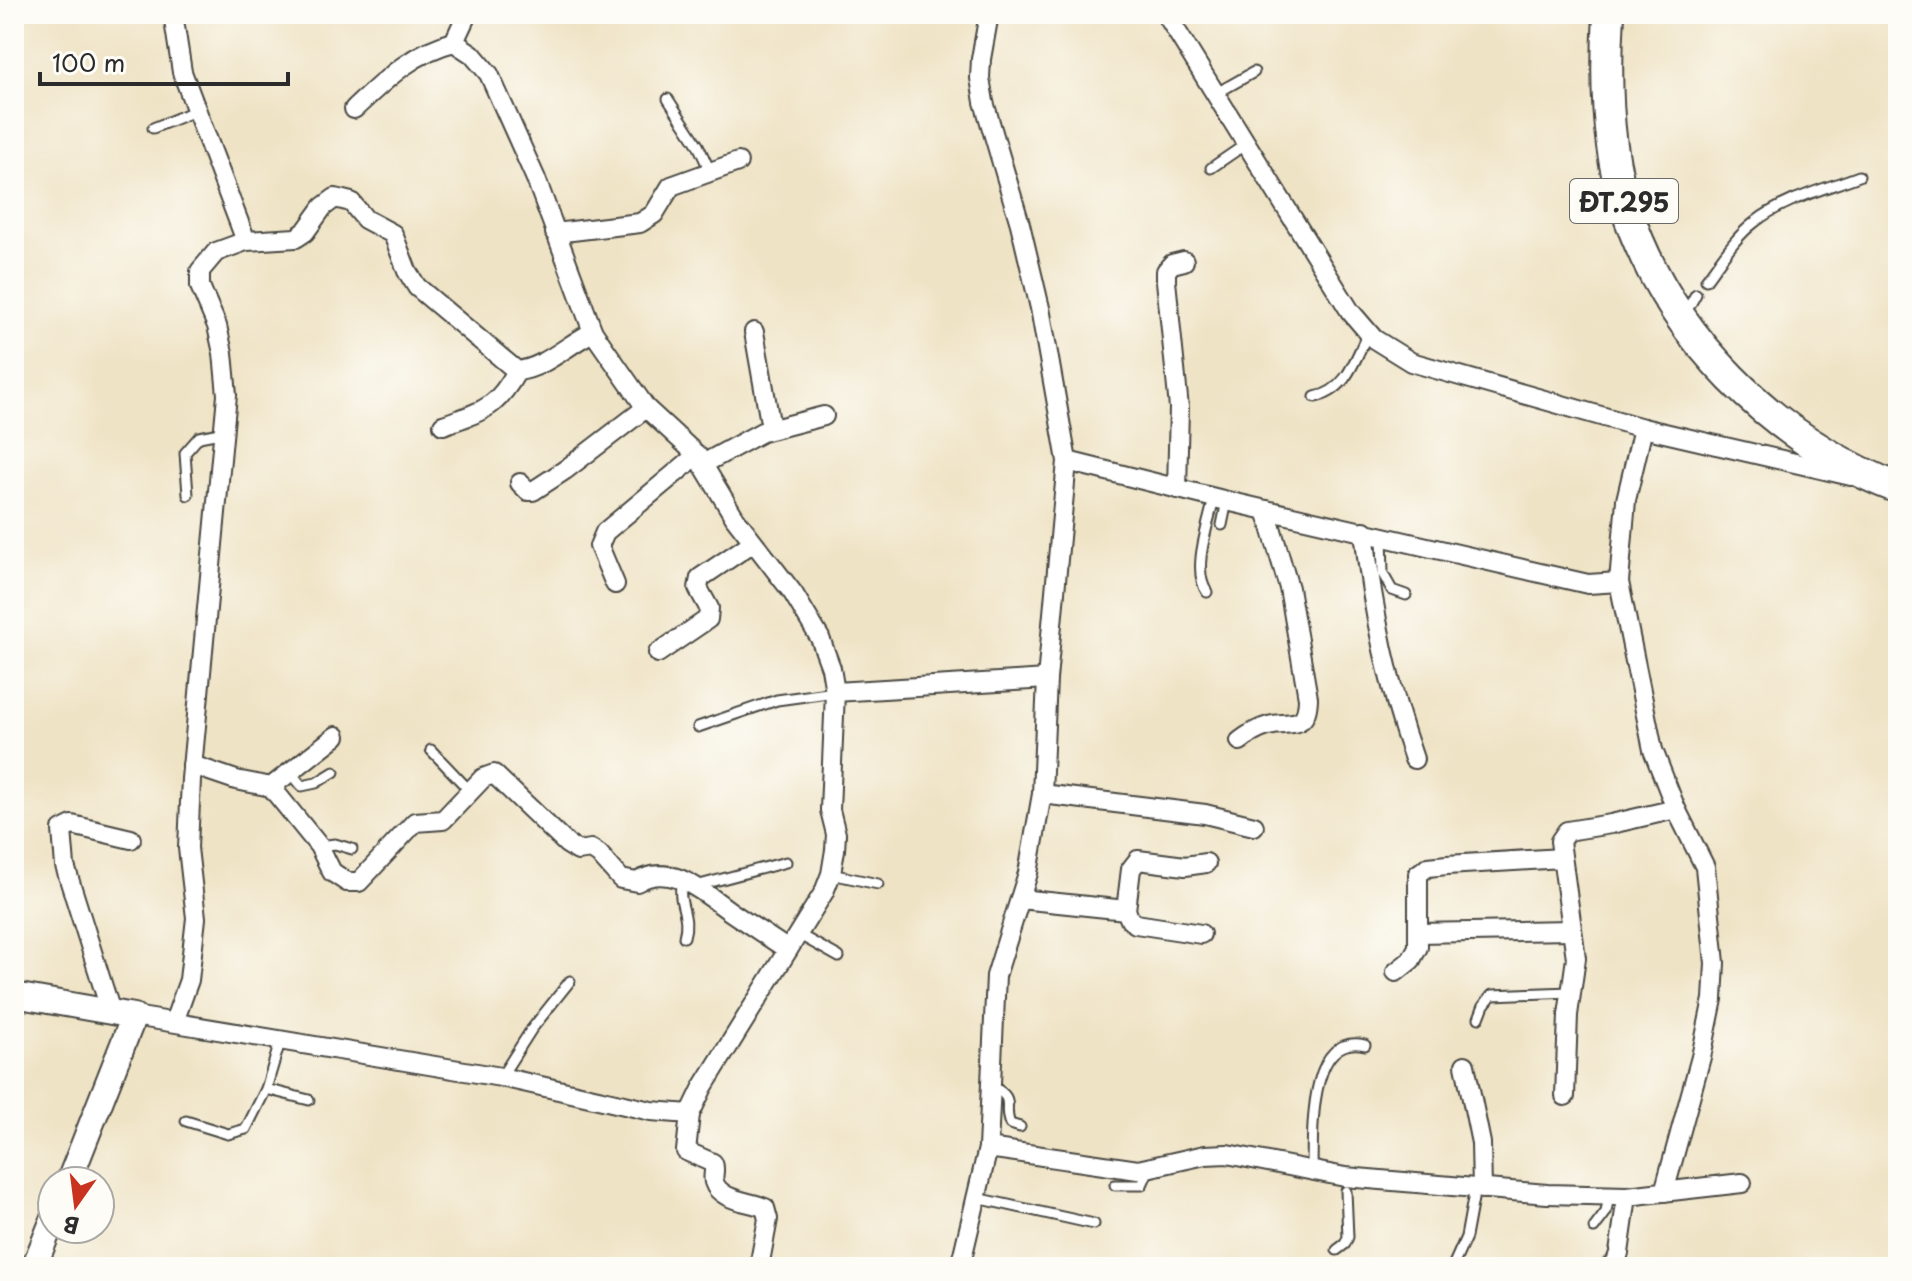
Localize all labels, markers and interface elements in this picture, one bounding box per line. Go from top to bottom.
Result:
scale bar [40,36,288,86]
text: 100 m [52,44,125,80]
road number: ĐT.295 [1570,179,1678,223]
north arrow [36,1165,116,1245]
text: B [59,1208,82,1244]

